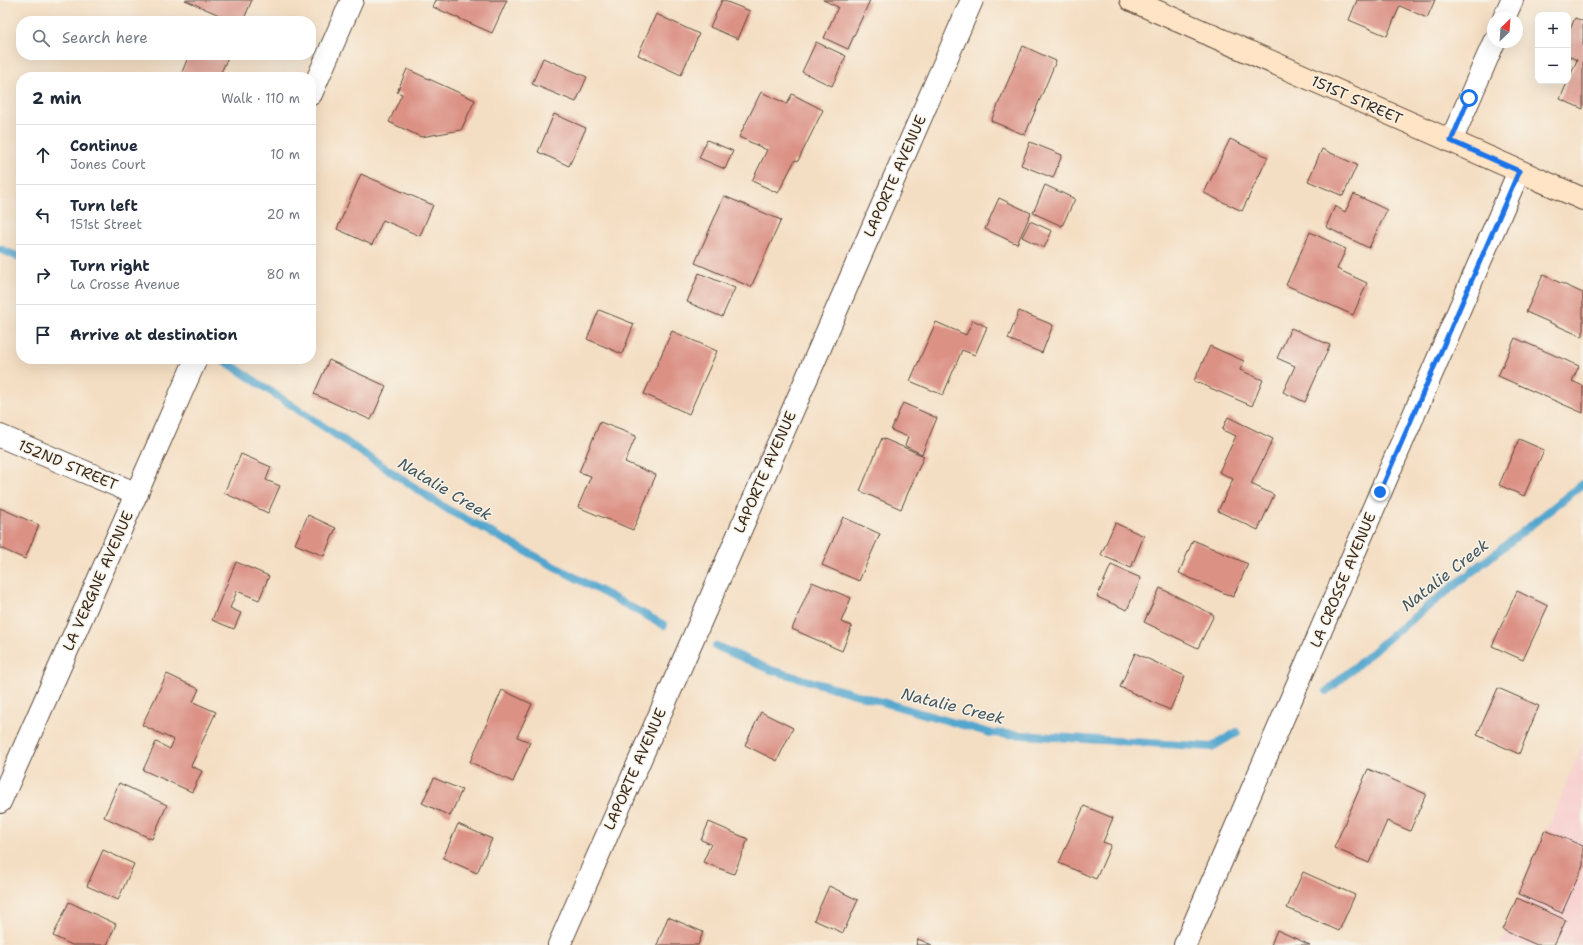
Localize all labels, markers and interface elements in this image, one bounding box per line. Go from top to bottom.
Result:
north arrow [1487,12,1523,48]
map controls [1535,12,1571,84]
button: + [1535,12,1571,48]
search box [16,16,316,60]
icon: search [30,27,52,49]
text: Search here [62,28,148,48]
button: − [1535,48,1571,84]
street label: 151ST STREET [1308,71,1406,129]
text: 2 min [32,87,82,109]
route start [1460,89,1478,107]
text: Walk · 110 m [221,90,300,107]
street label: LAPORTE AVENUE [859,112,931,240]
text: Continue [70,136,138,156]
icon: ahead [32,144,54,166]
text: 10 m [270,146,300,163]
text: Jones Court [70,156,146,173]
text: Turn left [70,196,138,216]
icon: left [32,204,54,226]
text: 20 m [267,206,300,223]
text: 151st Street [70,216,142,233]
text: Turn right [70,256,150,276]
icon: right [32,264,54,286]
text: 80 m [266,266,300,283]
text: La Crosse Avenue [70,276,180,293]
icon: arrive [32,324,54,346]
text: Arrive at destination [70,325,238,345]
street label: LAPORTE AVENUE [729,408,801,536]
street label: 152ND STREET [15,435,121,495]
water label: Natalie Creek [394,453,496,525]
route end [1371,483,1389,501]
street label: LA VERGNE AVENUE [58,508,138,654]
street label: LA CROSSE AVENUE [1305,509,1381,651]
water label: Natalie Creek [1397,534,1493,616]
water label: Natalie Creek [899,683,1007,729]
street label: LAPORTE AVENUE [599,705,671,833]

